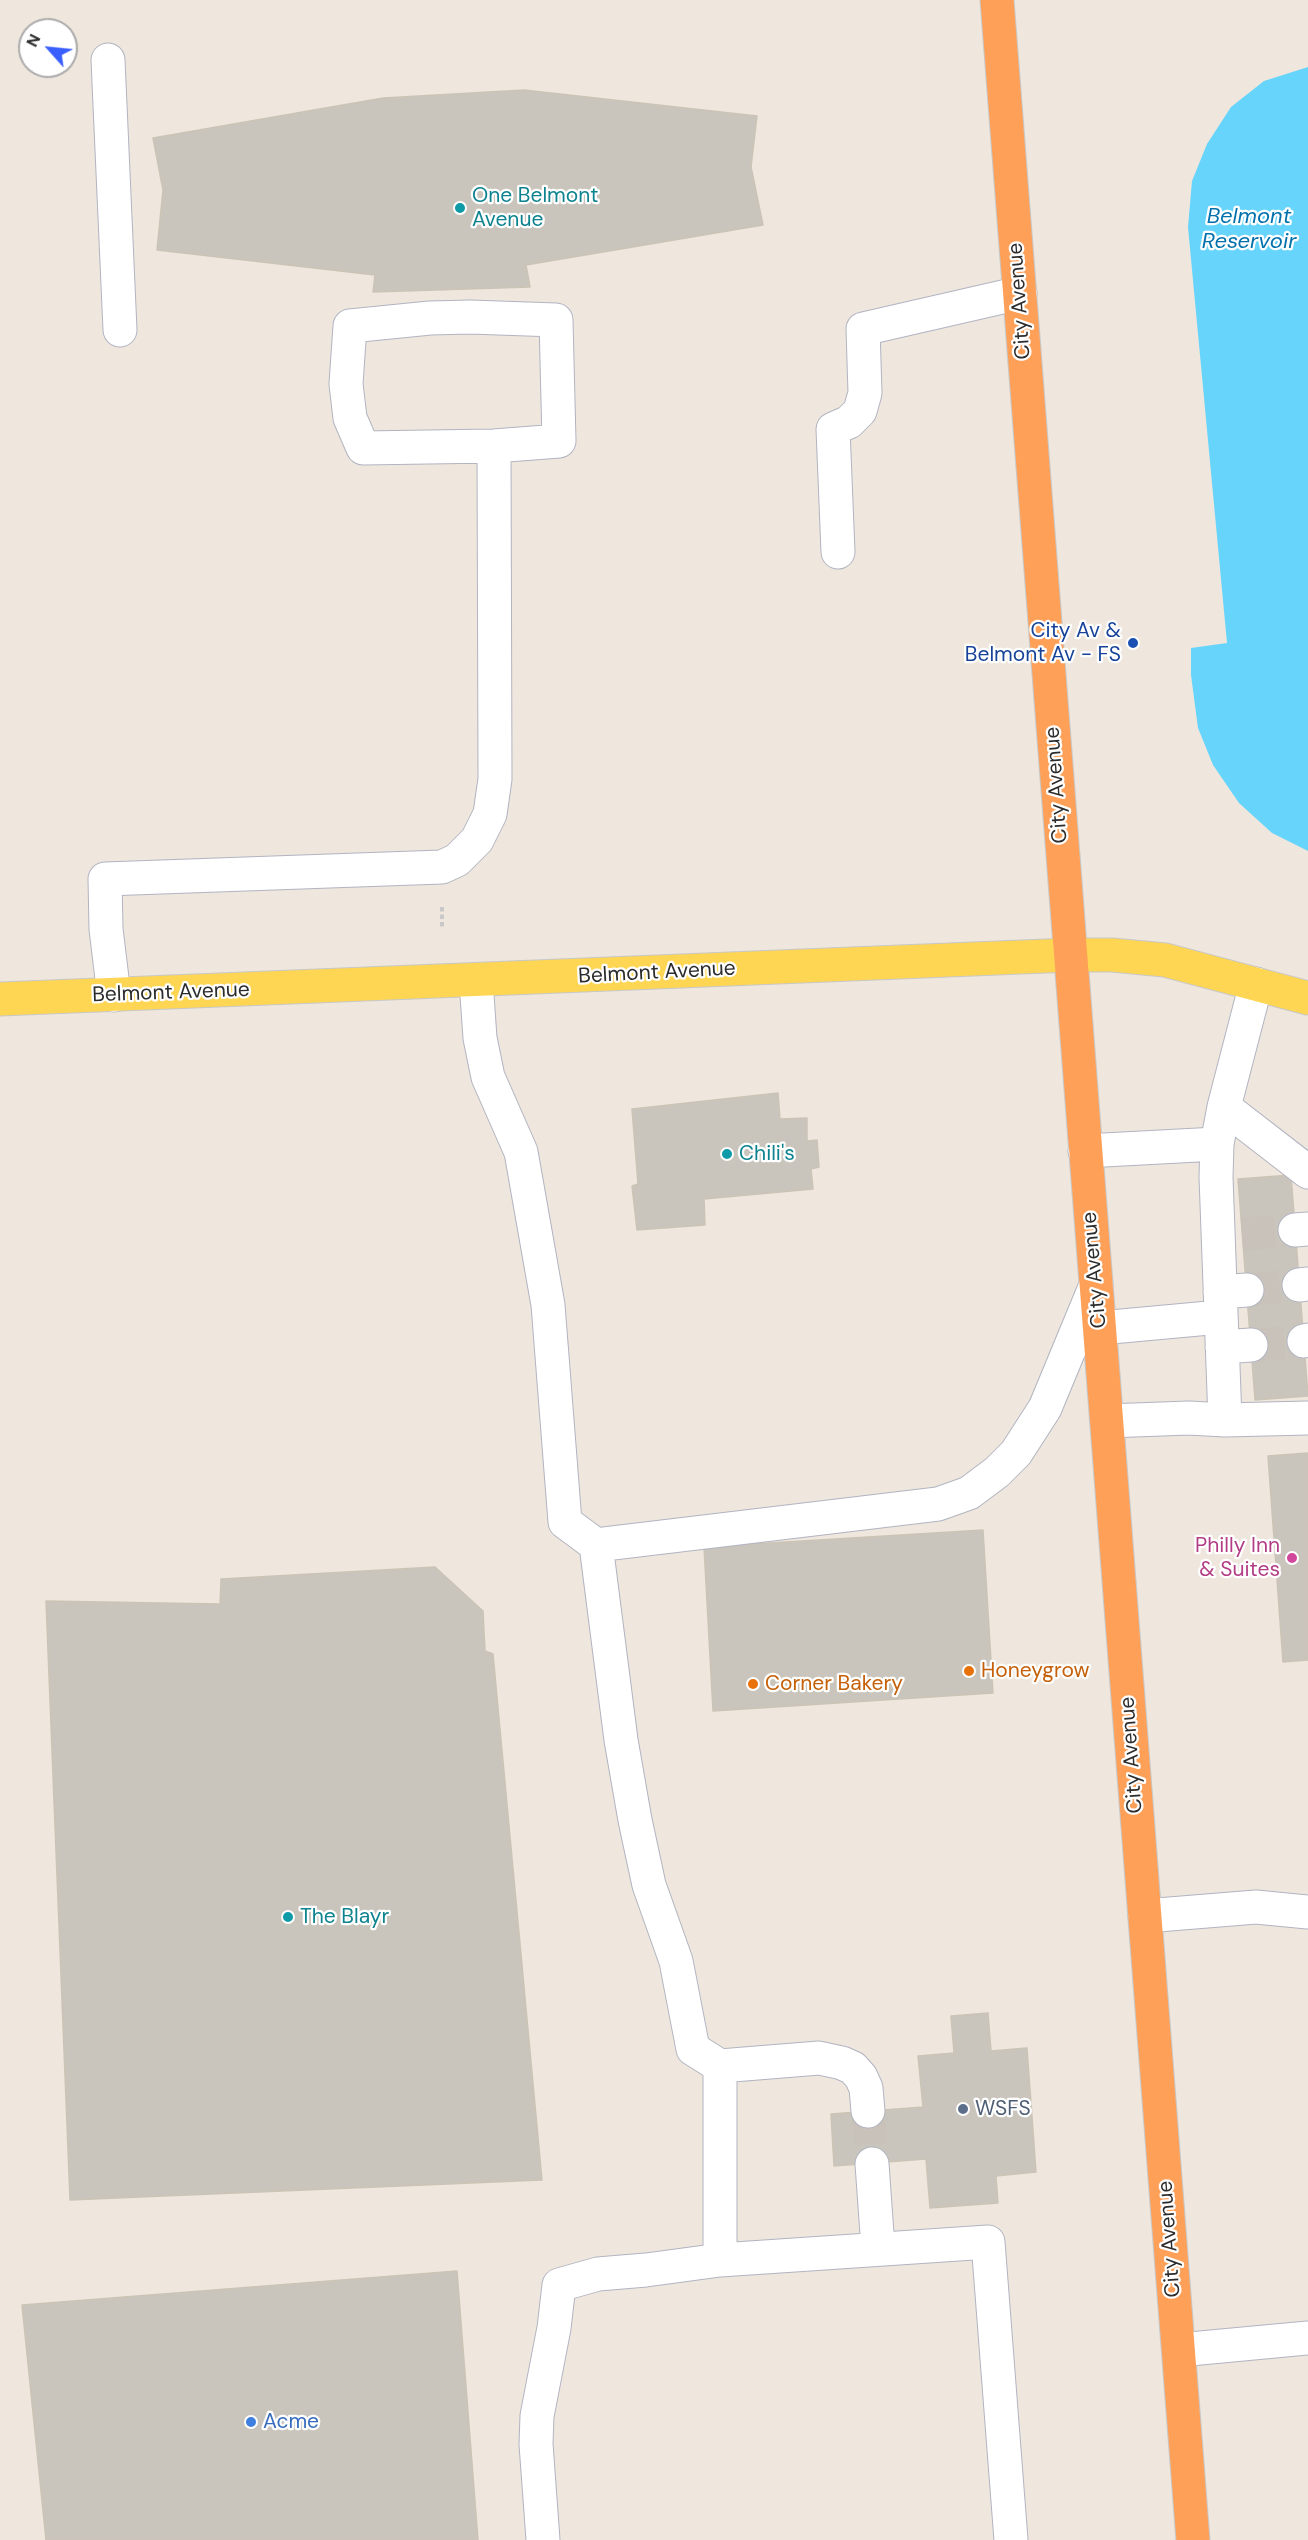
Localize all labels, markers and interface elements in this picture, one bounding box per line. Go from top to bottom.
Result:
north arrow [18,18,78,78]
text: N [21,31,45,50]
place label: One Belmont Avenue [472,183,599,233]
marker: One Belmont Avenue [453,201,467,215]
water label: Belmont Reservoir [1202,204,1296,255]
street label: City Avenue [1003,242,1037,360]
place label: City Av & Belmont Av - FS [965,618,1121,668]
marker: City Av & Belmont Av - FS [1126,636,1140,650]
street label: City Avenue [1040,726,1074,844]
street label: Belmont Avenue [578,956,736,990]
street label: Belmont Avenue [92,978,250,1008]
place label: Chili's [739,1141,795,1167]
marker: Chili's [720,1147,734,1161]
street label: City Avenue [1077,1211,1113,1329]
place label: Philly Inn & Suites [1195,1533,1280,1583]
marker: Philly Inn & Suites [1285,1551,1299,1565]
place label: Honeygrow [981,1658,1090,1684]
marker: Honeygrow [962,1664,976,1678]
place label: Corner Bakery [765,1671,903,1697]
marker: Corner Bakery [746,1677,760,1691]
street label: City Avenue [1115,1696,1149,1814]
place label: The Blayr [300,1904,389,1930]
marker: The Blayr [281,1910,295,1924]
place label: WSFS [975,2096,1031,2122]
marker: WSFS [956,2102,970,2116]
street label: City Avenue [1153,2180,1187,2298]
place label: Acme [263,2409,319,2435]
marker: Acme [244,2415,258,2429]

